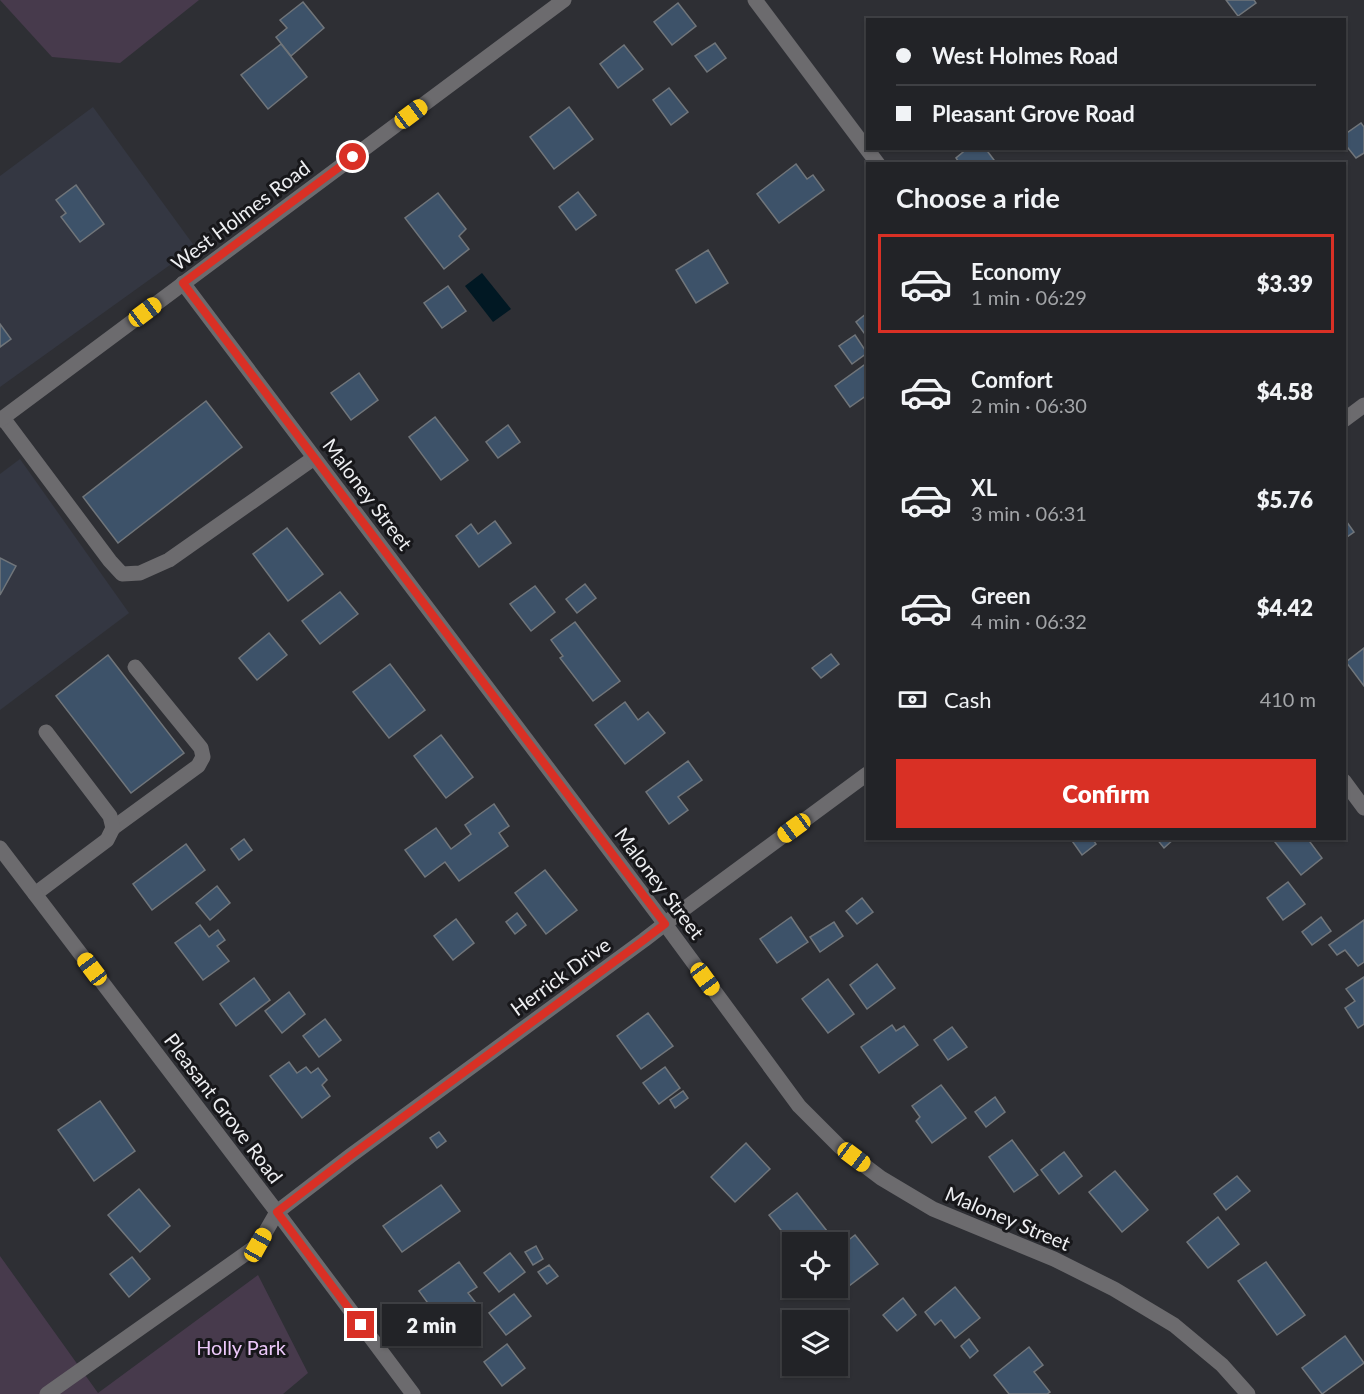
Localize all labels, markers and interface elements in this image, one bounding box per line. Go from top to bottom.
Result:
text: West Holmes Road [932,42,1118,69]
car [391,96,431,132]
text: Pleasant Grove Road [932,100,1135,127]
route start [339,143,366,170]
street label: West Holmes Road [166,155,314,275]
text: Choose a ride [896,181,1060,214]
icon: car [899,257,953,311]
text: Economy [971,258,1061,285]
text: $3.39 [1257,270,1313,297]
text: 1 min · 06:29 [971,285,1087,309]
car [125,294,165,330]
icon: car [899,365,953,419]
text: Comfort [971,366,1053,393]
text: $4.58 [1257,378,1313,405]
text: 2 min · 06:30 [971,393,1087,417]
street label: Maloney Street [318,434,418,554]
icon: car [899,473,953,527]
text: XL [971,474,997,501]
text: $5.76 [1257,486,1313,513]
text: 3 min · 06:31 [971,501,1087,525]
icon: car [899,581,953,635]
text: Green [971,582,1031,609]
text: $4.42 [1257,594,1313,621]
text: 4 min · 06:32 [971,609,1087,633]
icon: cash [896,683,929,716]
text: Cash [944,686,991,713]
text: 410 m [1260,687,1316,711]
button: Confirm [896,759,1316,828]
car [774,810,814,846]
street label: Maloney Street [610,823,710,943]
street label: Herrick Drive [505,932,615,1020]
car [74,949,110,989]
car [687,959,723,999]
street label: Pleasant Grove Road [160,1028,288,1188]
car [834,1139,874,1175]
street label: Maloney Street [942,1181,1074,1255]
car [241,1225,275,1265]
map controls [782,1232,848,1376]
button: locate [782,1232,848,1298]
callout: 2 min [382,1304,481,1346]
button: layers [782,1310,848,1376]
route end [347,1311,374,1338]
text: 2 min [407,1313,456,1337]
park label: Holly Park [196,1335,287,1359]

